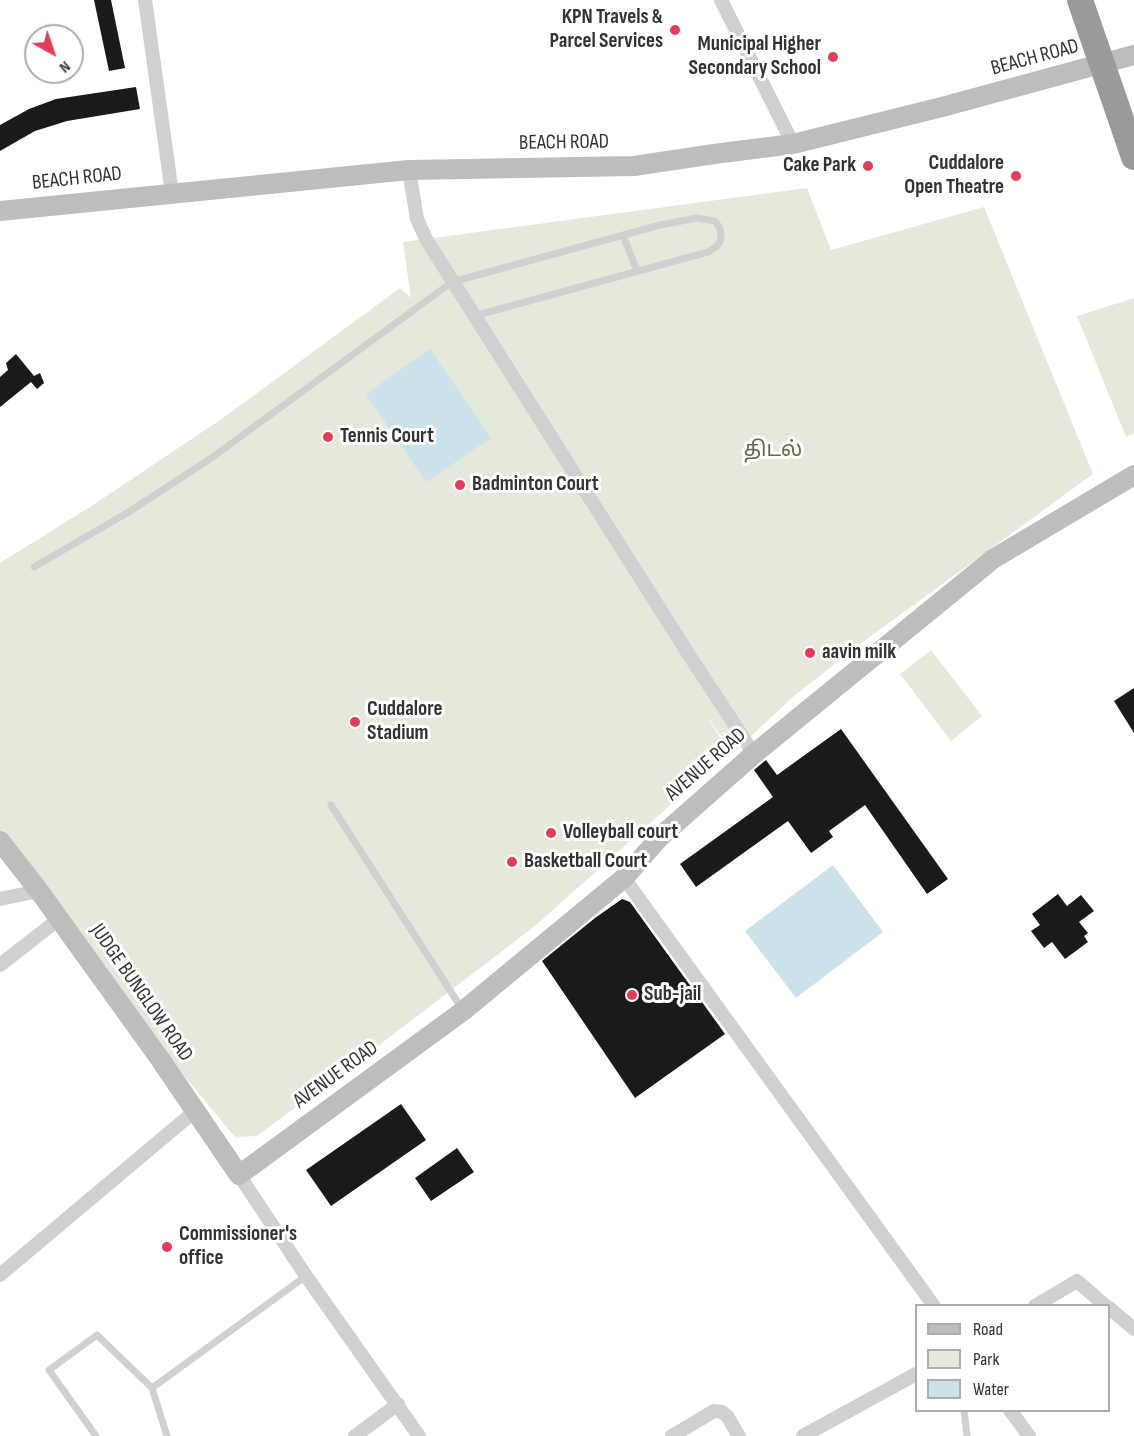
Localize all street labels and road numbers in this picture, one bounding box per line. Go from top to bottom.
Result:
street label: BEACH ROAD [988,34,1082,82]
street label: BEACH ROAD [519,130,609,156]
street label: BEACH ROAD [31,162,123,196]
street label: AVENUE ROAD [660,723,752,807]
street label: JUDGE BUNGLOW ROAD [84,919,198,1067]
street label: AVENUE ROAD [289,1036,383,1114]

